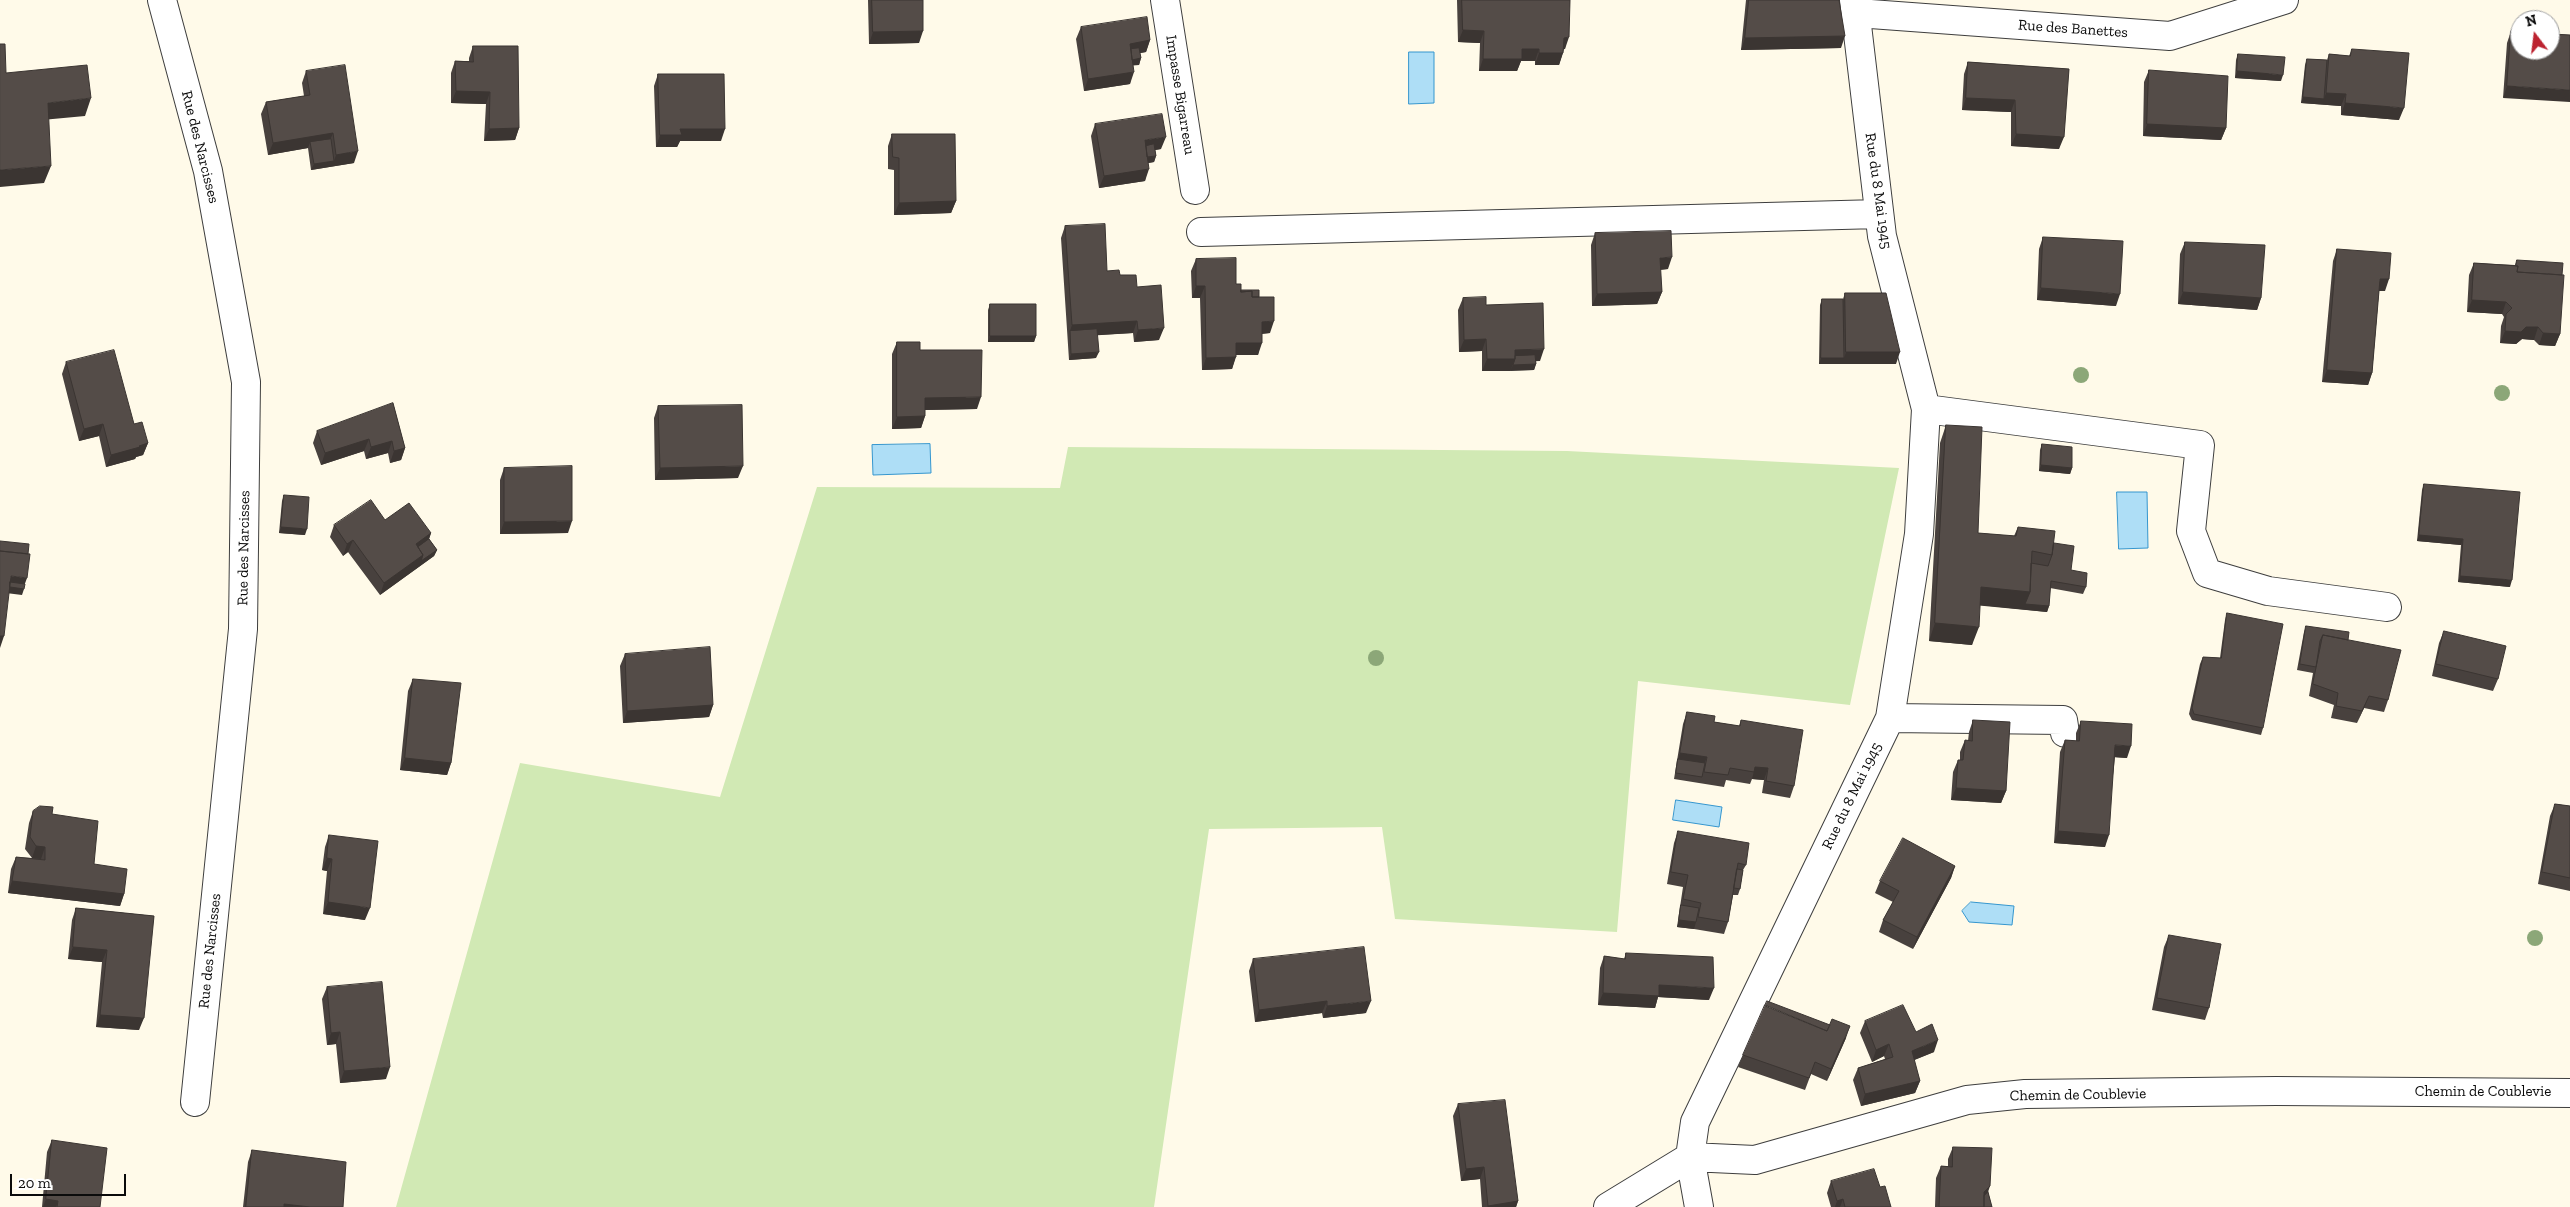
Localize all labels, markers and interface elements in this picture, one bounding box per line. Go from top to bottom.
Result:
north arrow [2510,10,2560,60]
text: N [2524,11,2539,31]
street label: Rue des Banettes [2017,16,2129,42]
street label: Impasse Bigarreau [1162,34,1198,156]
street label: Rue des Narcisses [177,89,223,205]
street label: Rue du 8 Mai 1945 [1861,132,1895,250]
street label: Rue des Narcisses [234,490,254,606]
street label: Rue du 8 Mai 1945 [1818,739,1886,853]
street label: Rue des Narcisses [195,893,225,1009]
street label: Chemin de Coublevie [2415,1083,2551,1101]
street label: Chemin de Coublevie [2010,1085,2146,1105]
scale bar [12,1164,129,1196]
text: 20 m [18,1174,51,1192]

